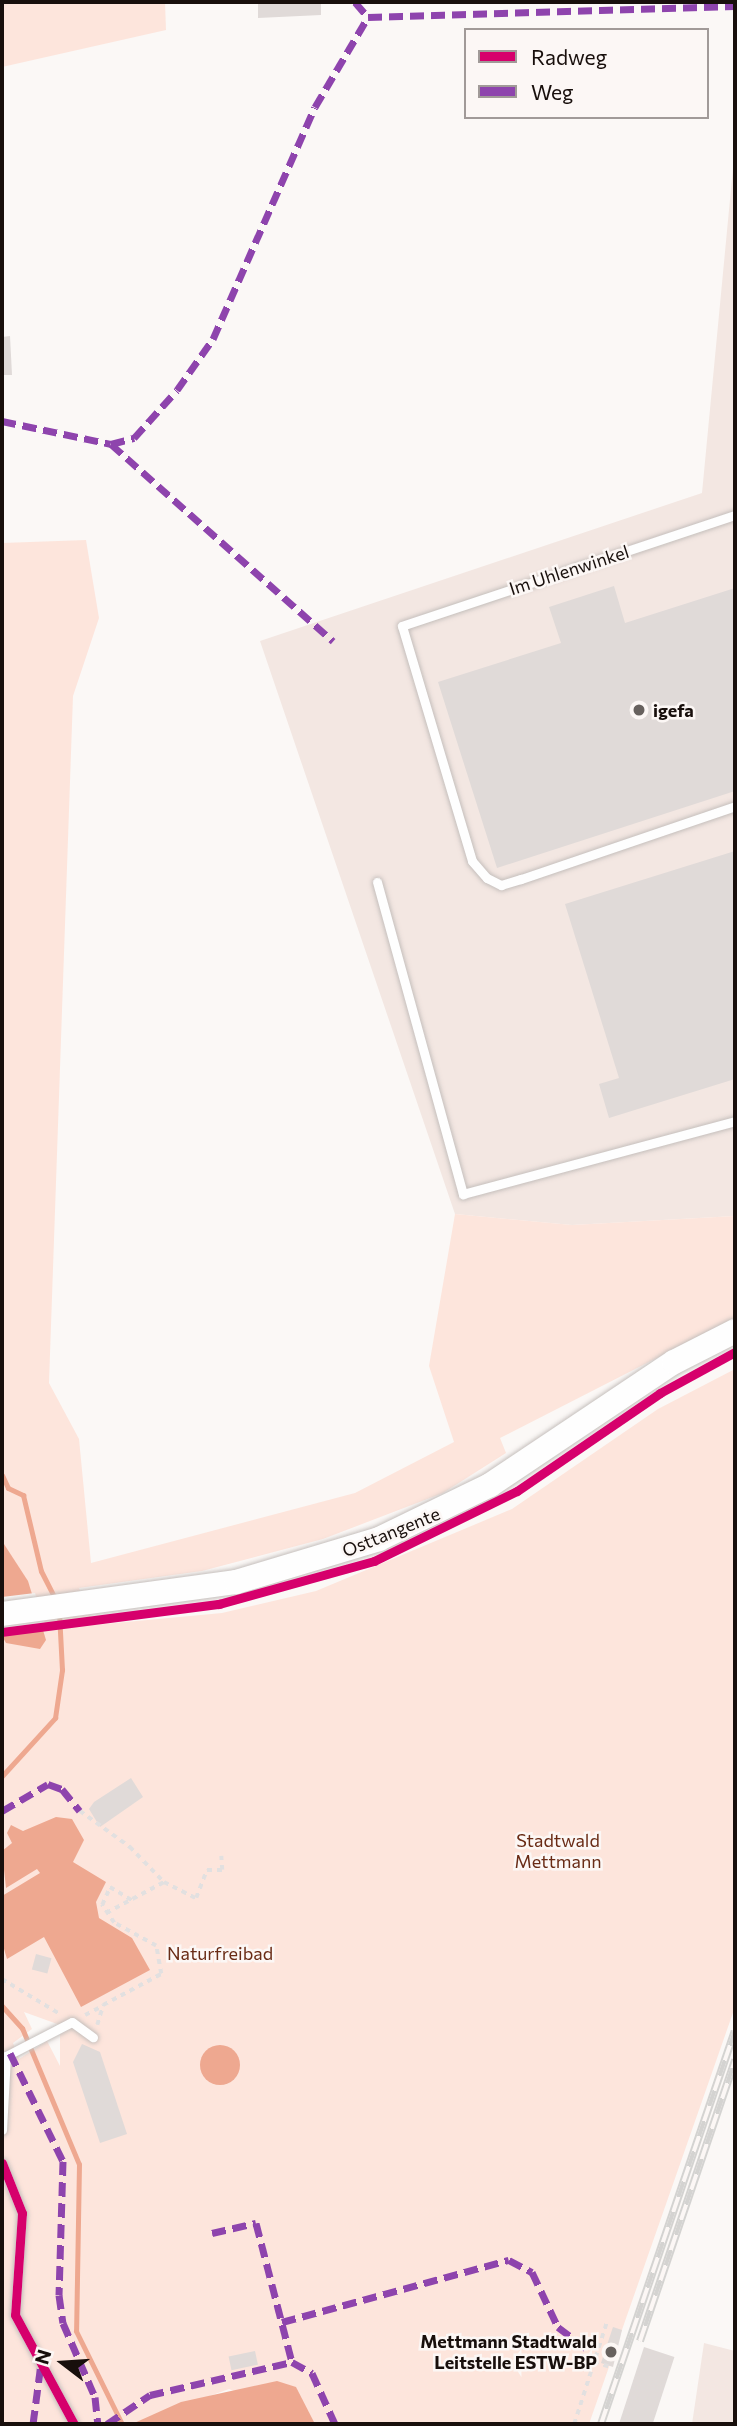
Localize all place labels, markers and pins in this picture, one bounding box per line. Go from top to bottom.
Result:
place label: igefa [653,699,694,721]
marker: igefa [631,702,647,718]
place label: Mettmann Stadtwald Leitstelle ESTW-BP [420,2331,597,2374]
marker: Mettmann Stadtwald Leitstelle ESTW-BP [603,2344,619,2360]

